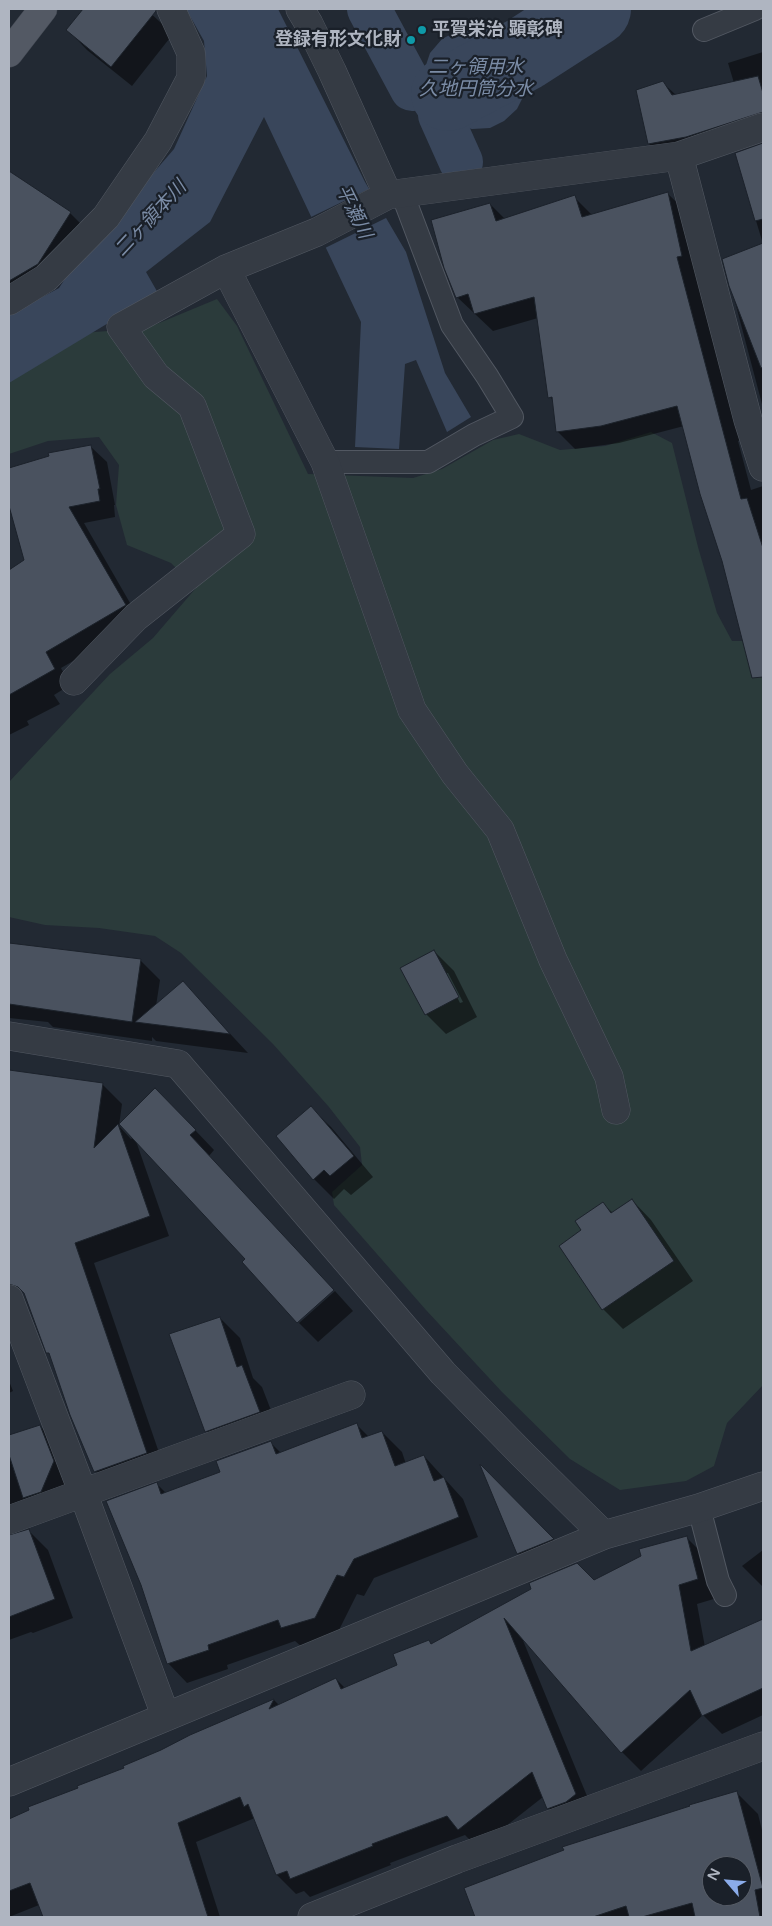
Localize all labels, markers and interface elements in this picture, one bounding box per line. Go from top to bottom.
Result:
place label: 平賀栄治 顕彰碑 [432,19,563,41]
marker: 平賀栄治 顕彰碑 [416,24,428,36]
place label: 登録有形文化財 [275,29,401,51]
marker: 登録有形文化財 [405,34,417,46]
water label: 二ヶ領用水 久地円筒分水 [419,57,533,101]
water label: 二ヶ領本川 [110,176,192,262]
water label: 平瀬川 [330,181,376,243]
north arrow [702,1856,752,1906]
text: N [704,1866,724,1883]

